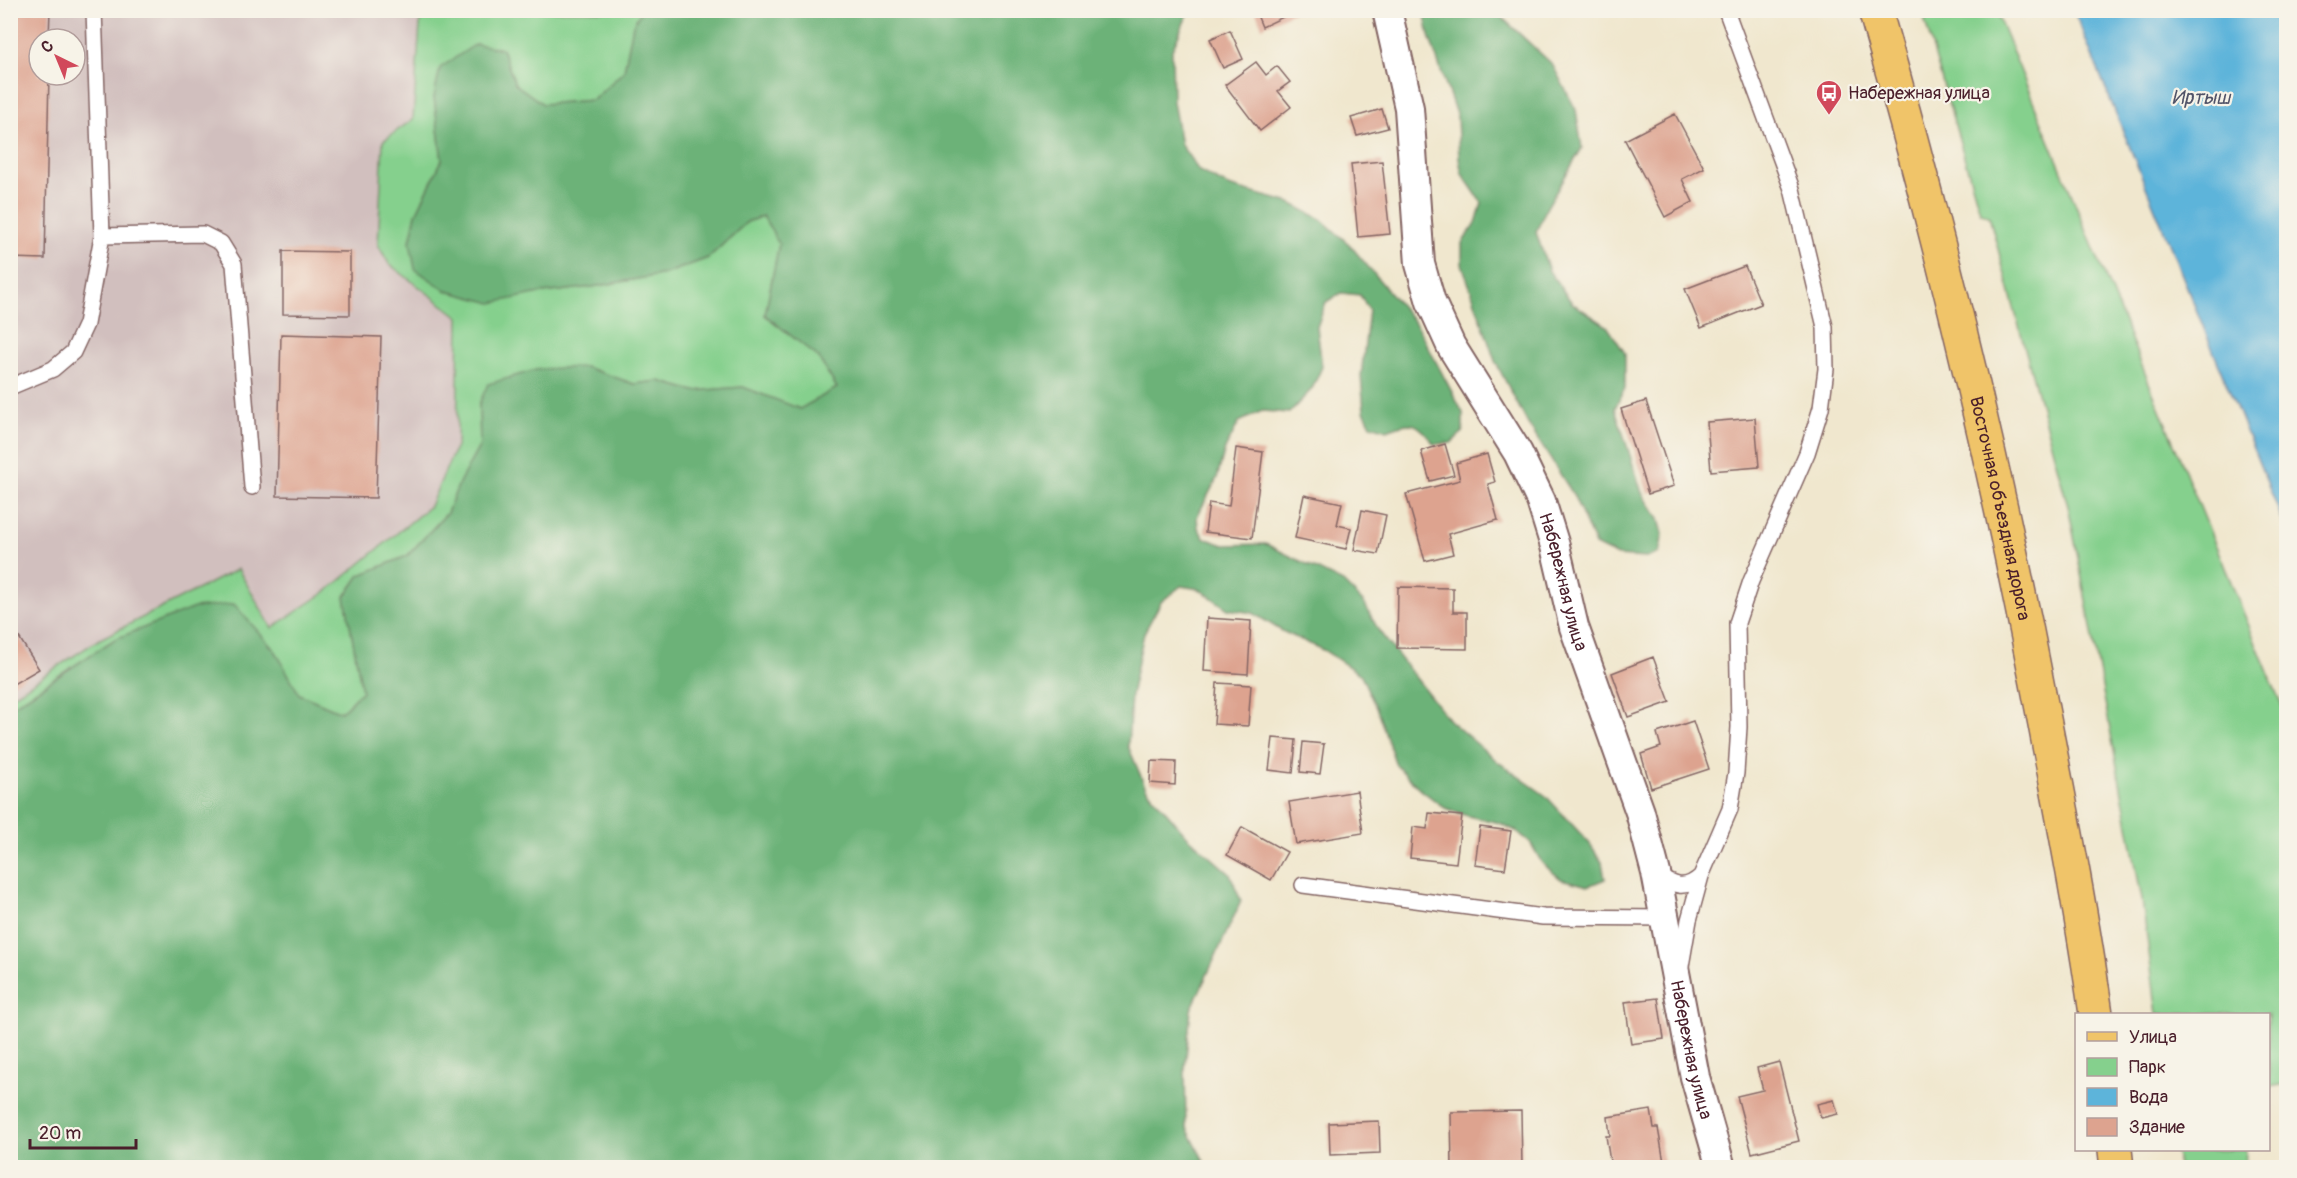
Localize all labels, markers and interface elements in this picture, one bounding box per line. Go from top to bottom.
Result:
north arrow [27,27,87,87]
text: С [37,36,58,57]
bus stop icon: Набережная улица [1814,78,1844,116]
place label: Набережная улица [1848,82,1990,105]
water label: Иртыш [2172,85,2232,110]
street label: Восточная объездная дорога [1964,394,2035,622]
street label: Набережная улица [1533,510,1593,654]
street label: Набережная улица [1665,978,1717,1122]
legend [2075,1013,2270,1151]
text: Улица [2129,1026,2177,1049]
text: Парк [2129,1056,2166,1079]
text: Вода [2129,1086,2168,1109]
scale bar [30,1112,136,1150]
text: Здание [2129,1116,2185,1139]
text: 20 m [39,1122,81,1145]

